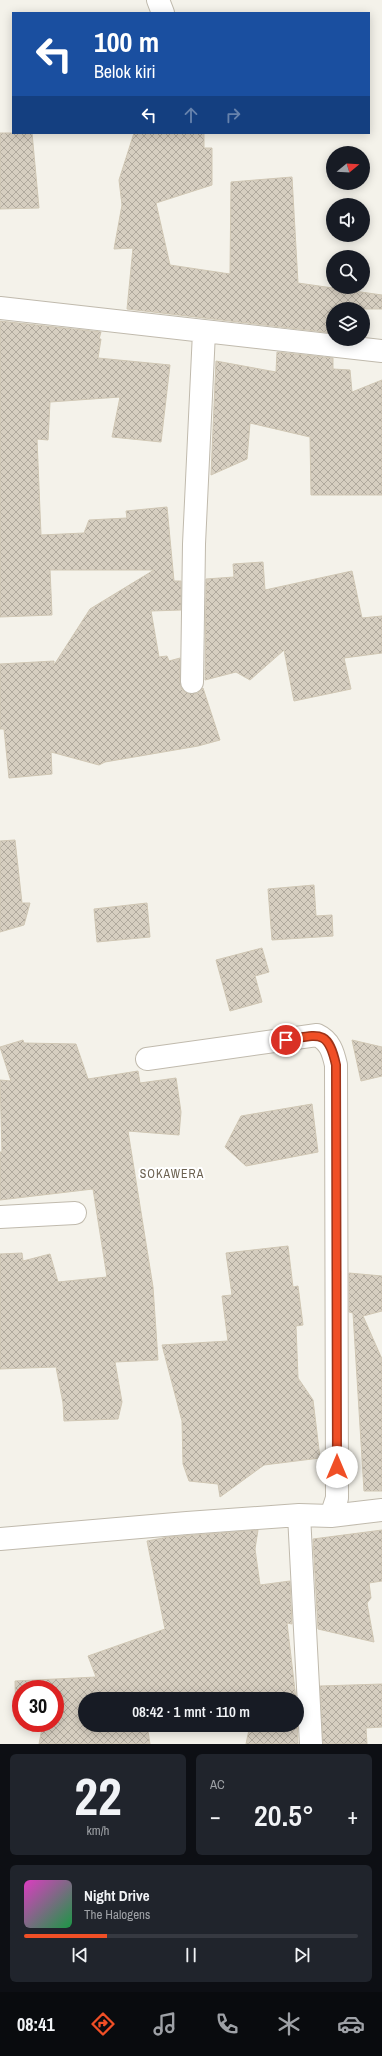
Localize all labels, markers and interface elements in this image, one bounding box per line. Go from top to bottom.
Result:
text: 100 m [94,23,159,61]
icon: left [28,28,80,80]
text: Belok kiri [94,59,156,84]
icon: left [138,104,160,126]
icon: ahead [180,104,202,126]
icon: right [222,104,244,126]
north arrow [326,146,370,190]
map controls [326,146,370,346]
button: sound [326,198,370,242]
button: search [326,250,370,294]
button: layers [326,302,370,346]
pin [269,1023,303,1057]
icon: arrive [275,1029,297,1051]
district label: SOKAWERA [140,1166,204,1182]
position arrow [316,1446,358,1488]
speed limit sign: 30 [12,1680,64,1732]
text: 08:42 · 1 mnt · 110 m [132,1701,250,1722]
text: 22 [74,1761,122,1831]
text: AC [210,1776,225,1793]
text: 20.5° [254,1795,314,1835]
text: − [210,1801,221,1831]
text: + [347,1801,358,1831]
text: km/h [86,1822,110,1839]
text: Night Drive [84,1885,150,1906]
text: The Halogens [84,1906,150,1923]
icon: previous [69,1944,91,1966]
icon: pause [180,1944,202,1966]
icon: next [291,1944,313,1966]
icon: directions [89,2010,117,2038]
icon: music [151,2010,179,2038]
icon: phone [213,2010,241,2038]
icon: climate [275,2010,303,2038]
icon: car [337,2010,365,2038]
text: 08:41 [17,2012,55,2037]

